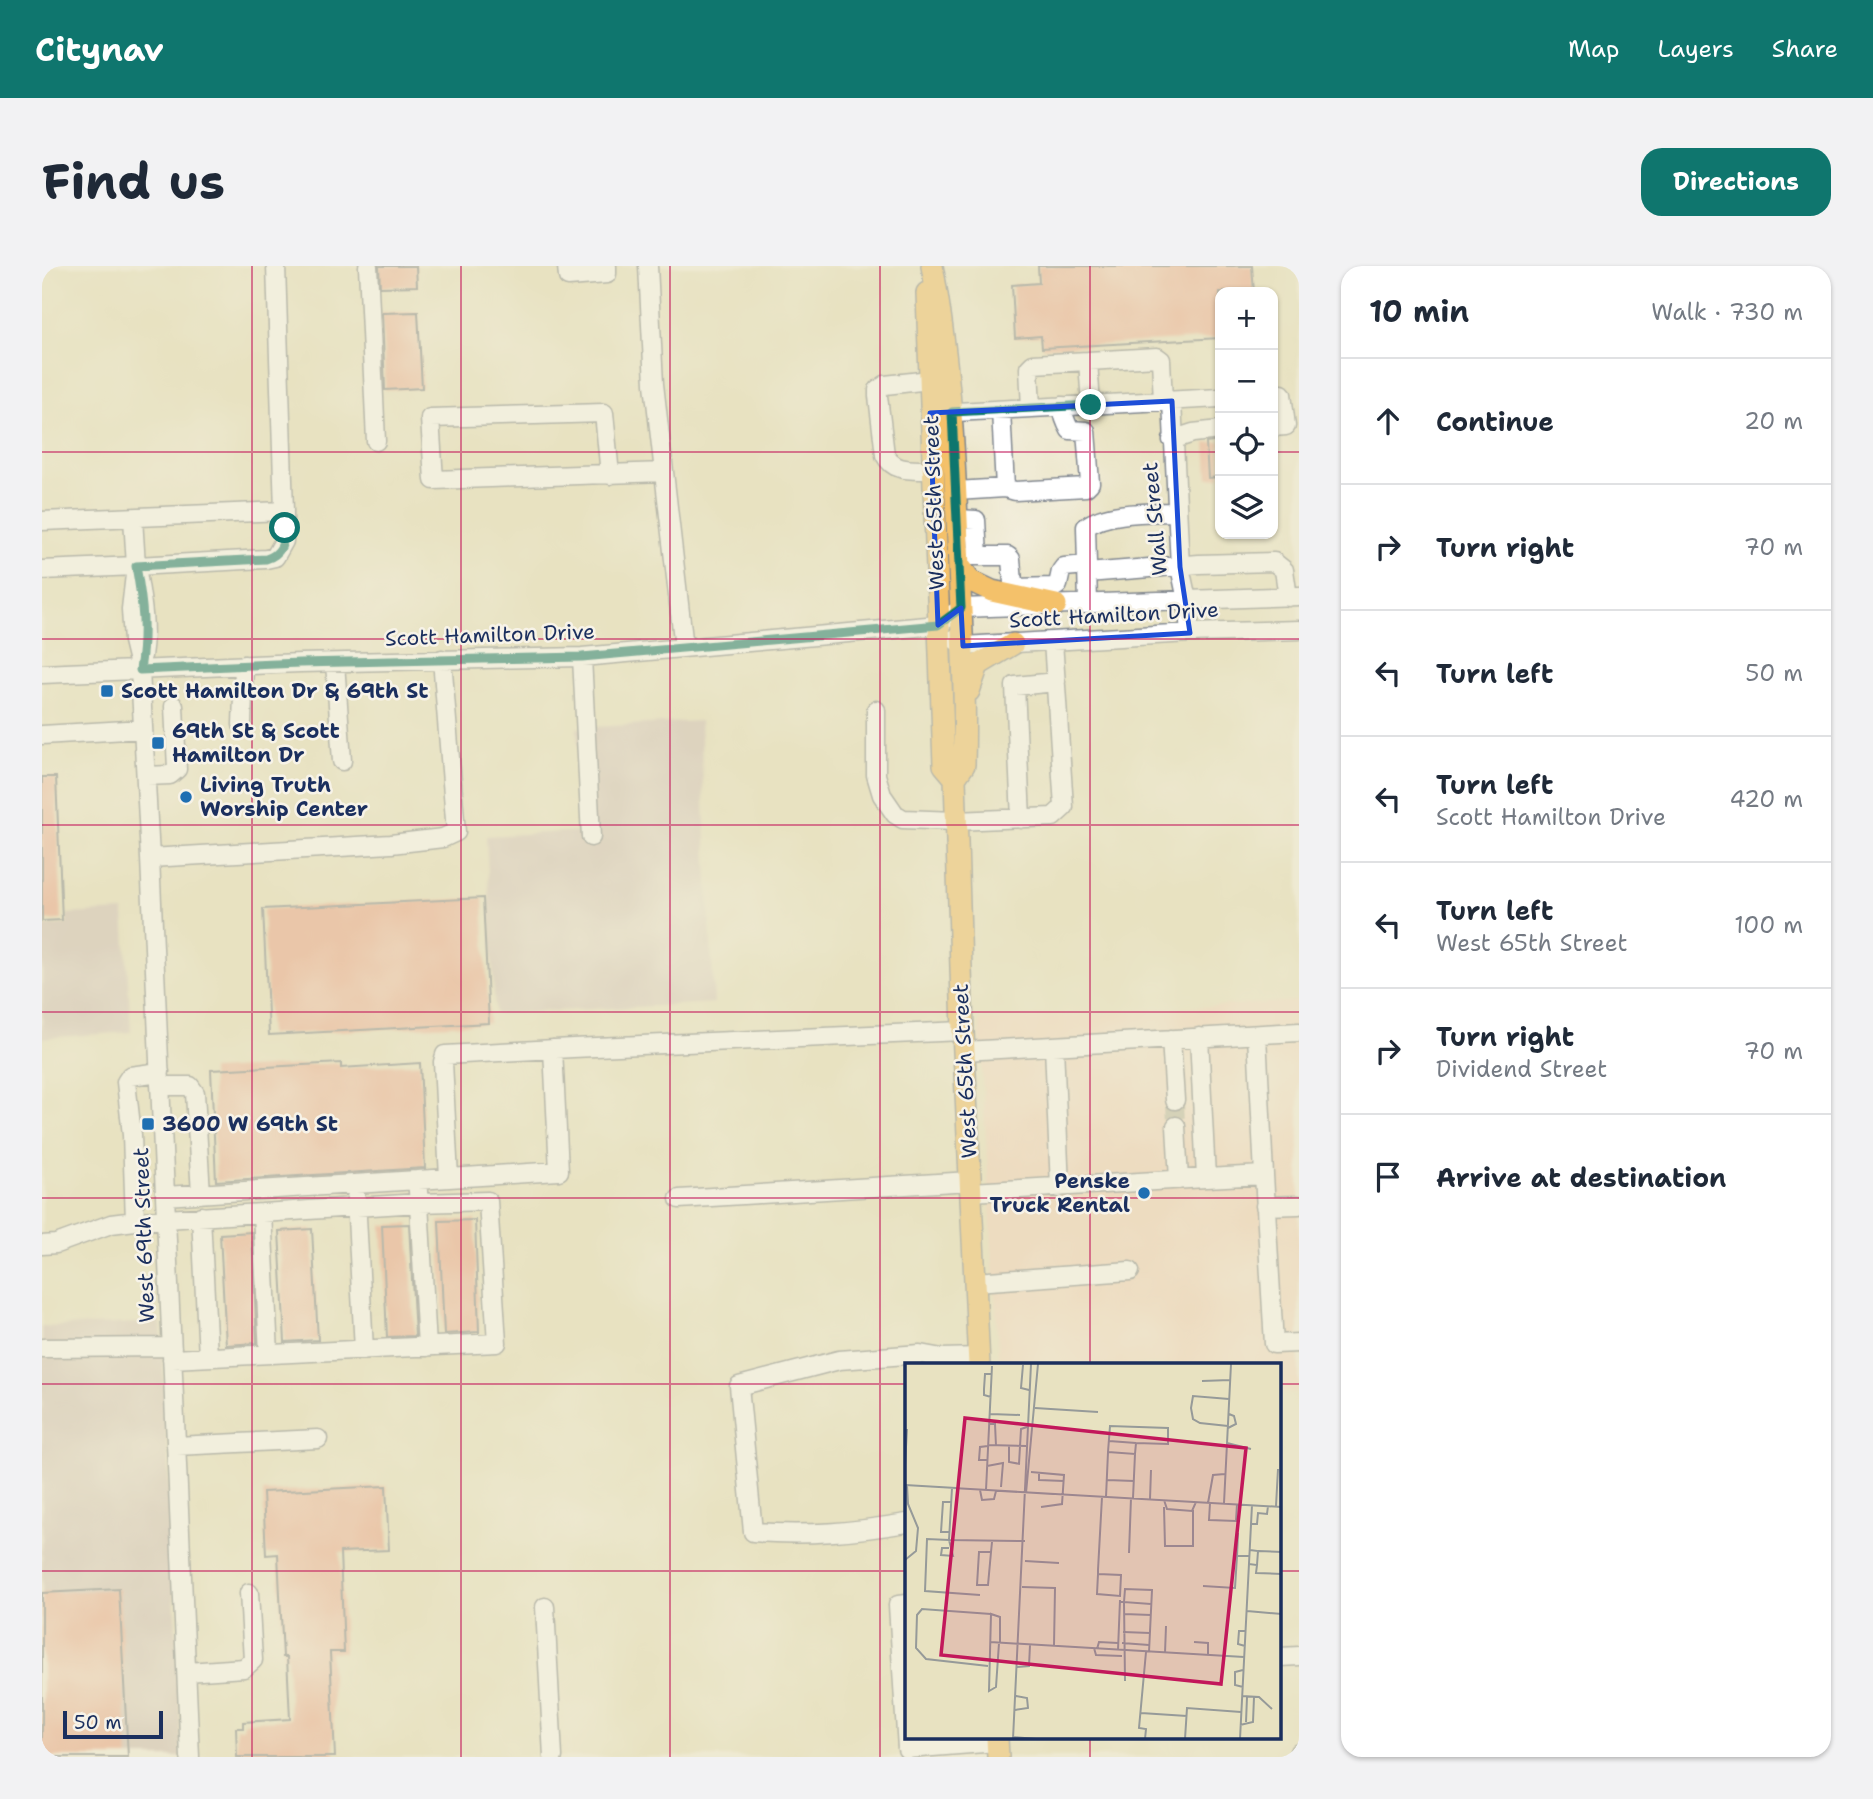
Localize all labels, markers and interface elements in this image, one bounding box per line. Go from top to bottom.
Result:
text: Citynav [35,27,164,72]
text: Map [1568,33,1619,65]
text: Layers [1657,33,1734,65]
text: Share [1772,33,1838,65]
button: Directions [1641,148,1831,216]
text: Find us [42,149,225,215]
map controls [1215,287,1278,539]
button: + [1215,287,1278,350]
text: 10 min [1369,291,1469,332]
text: Walk · 730 m [1651,297,1803,327]
button: − [1215,350,1278,413]
route end [1075,389,1106,420]
icon: ahead [1369,402,1407,440]
text: Continue [1436,404,1554,439]
text: 20 m [1744,406,1803,436]
button: locate [1215,413,1278,476]
street label: West 65th Street [917,415,951,591]
street label: Wall Street [1136,461,1174,577]
button: layers [1215,476,1278,539]
route start [269,512,300,543]
icon: right [1369,528,1407,566]
text: Turn right [1436,530,1574,565]
text: 70 m [1744,532,1803,562]
street label: Scott Hamilton Drive [1008,596,1220,634]
street label: Scott Hamilton Drive [385,617,595,653]
icon: left [1369,654,1407,692]
text: Turn left [1436,656,1553,691]
text: 50 m [1745,658,1803,688]
place label: Scott Hamilton Dr & 69th St [121,677,429,705]
marker: Scott Hamilton Dr & 69th St [99,683,115,699]
place label: 69th St & Scott Hamilton Dr [172,717,340,769]
marker: 69th St & Scott Hamilton Dr [150,735,166,751]
text: Turn left [1436,767,1553,802]
place label: Living Truth Worship Center [200,771,368,823]
icon: left [1369,780,1407,818]
text: 420 m [1729,784,1803,814]
marker: Living Truth Worship Center [178,789,194,805]
text: Scott Hamilton Drive [1436,802,1666,832]
text: Turn left [1436,893,1553,928]
icon: left [1369,906,1407,944]
text: 100 m [1734,910,1803,940]
text: West 65th Street [1436,928,1627,958]
street label: West 65th Street [946,983,984,1159]
text: Turn right [1436,1019,1574,1054]
icon: right [1369,1032,1407,1070]
text: 70 m [1744,1036,1803,1066]
text: Dividend Street [1436,1054,1607,1084]
place label: 3600 W 69th St [162,1110,338,1138]
marker: 3600 W 69th St [140,1116,156,1132]
street label: West 69th Street [127,1147,161,1323]
icon: arrive [1369,1158,1407,1196]
text: Arrive at destination [1436,1160,1726,1195]
place label: Penske Truck Rental [990,1167,1130,1219]
marker: Penske Truck Rental [1136,1185,1152,1201]
inset map [905,1363,1282,1740]
scale bar [63,1708,163,1740]
text: 50 m [74,1710,122,1735]

